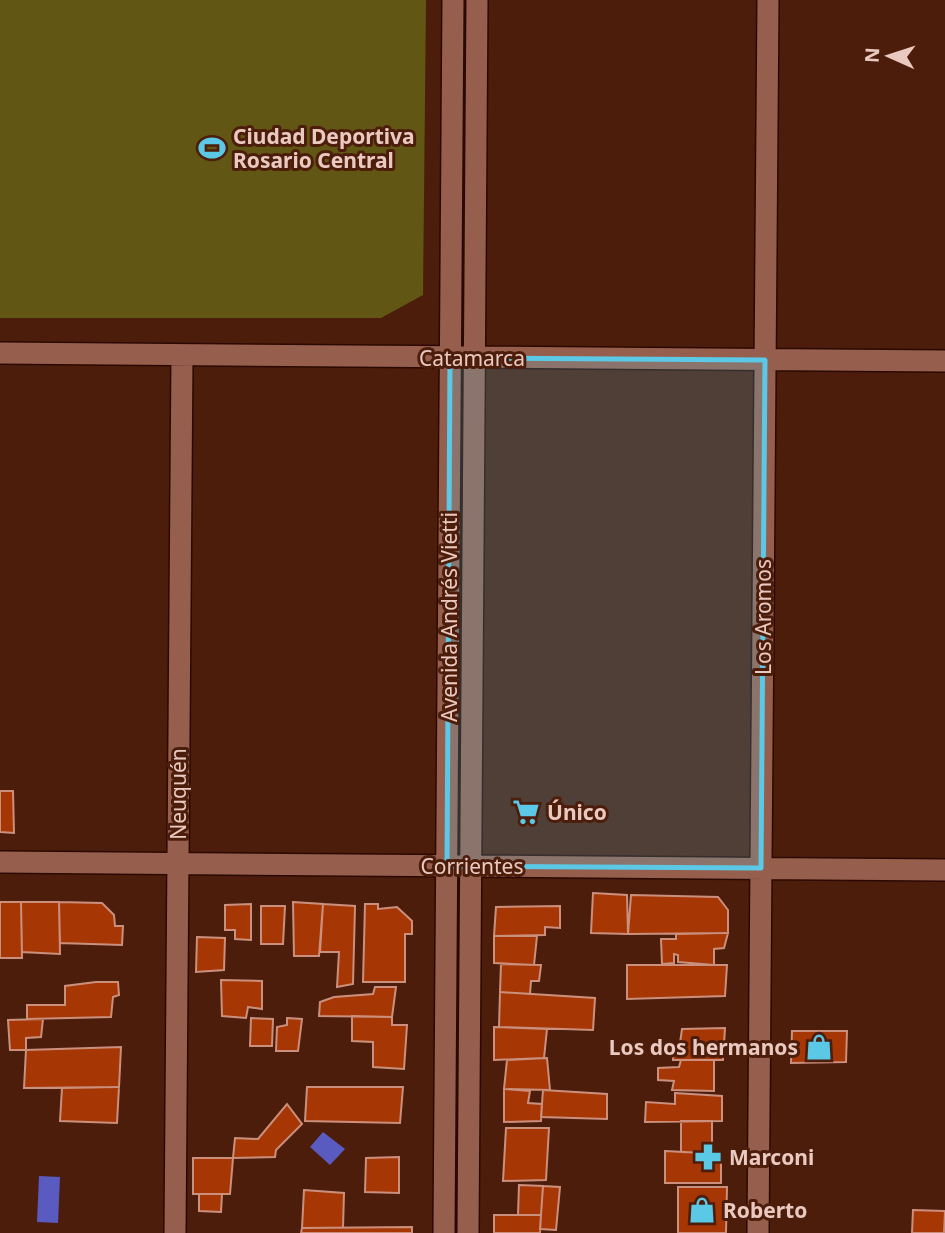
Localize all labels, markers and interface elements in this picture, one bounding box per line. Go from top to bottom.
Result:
north arrow [854,21,924,91]
text: N [859,47,885,64]
place label: Ciudad Deportiva Rosario Central [233,122,415,174]
sports icon: Ciudad Deportiva Rosario Central [197,133,227,163]
street label: Catamarca [419,344,525,372]
street label: Avenida Andrés Vietti [435,512,463,722]
street label: Los Aromos [749,559,777,675]
street label: Neuquén [164,748,192,840]
supermarket icon: Único [511,797,541,827]
place label: Único [547,798,607,826]
street label: Corrientes [420,852,524,880]
shop icon: Los dos hermanos [804,1032,834,1062]
place label: Los dos hermanos [609,1033,798,1061]
pharmacy icon: Marconi [693,1142,723,1172]
place label: Marconi [729,1143,814,1171]
shop icon: Roberto [687,1195,717,1225]
place label: Roberto [723,1196,807,1224]

